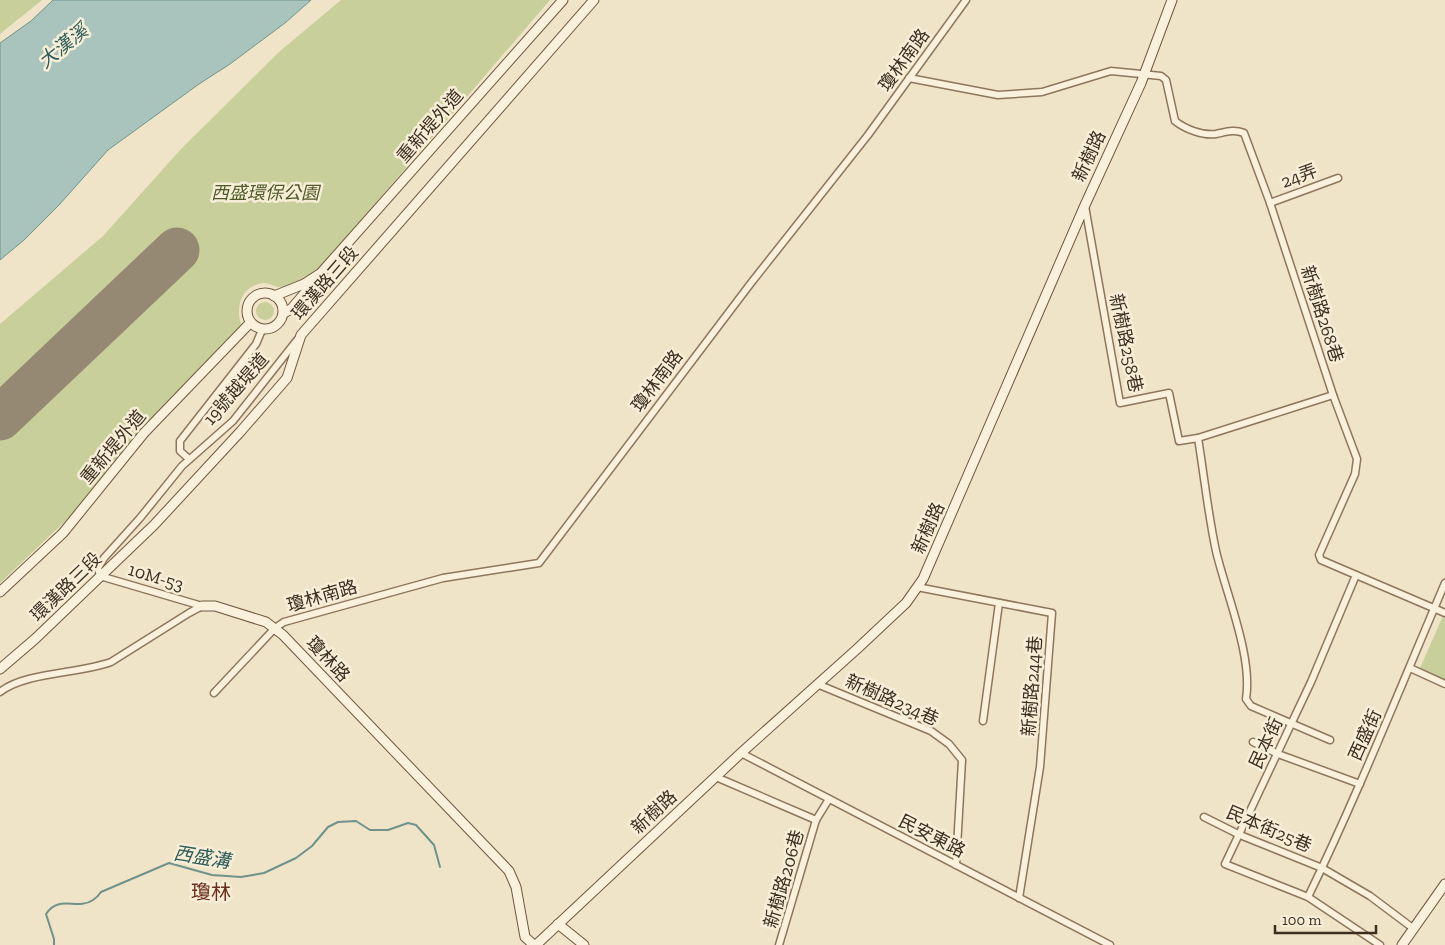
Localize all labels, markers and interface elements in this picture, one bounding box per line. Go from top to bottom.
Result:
water label: 大漢溪 [34,17,95,73]
street label: 瓊林南路 [874,24,934,96]
street label: 重新堤外道 [392,85,468,167]
street label: 新樹路 [1068,127,1110,185]
street label: 24弄 [1278,159,1320,193]
park label: 西盛環保公園 [211,182,322,204]
street label: 環漢路三段 [287,242,363,324]
street label: 新樹路268巷 [1296,263,1348,365]
street label: 新樹路258巷 [1105,292,1147,394]
street label: 瓊林南路 [627,346,687,416]
street label: 19號越堤道 [199,348,273,430]
street label: 重新堤外道 [76,405,150,489]
street label: 新樹路 [907,499,949,557]
street label: 環漢路三段 [26,548,106,626]
street label: 10M-53 [126,558,187,596]
street label: 瓊林南路 [284,576,360,616]
street label: 瓊林路 [302,632,354,686]
street label: 新樹路244巷 [1018,635,1046,737]
street label: 新樹路234巷 [842,670,942,730]
street label: 西盛街 [1344,706,1386,764]
street label: 民本街 [1245,714,1287,772]
street label: 新樹路 [627,786,681,838]
street label: 民本街25巷 [1223,801,1315,857]
street label: 民安東路 [895,810,969,862]
street label: 新樹路206巷 [759,827,809,931]
water label: 西盛溝 [172,841,235,873]
district label: 瓊林 [191,880,231,904]
scale bar [1275,902,1376,934]
text: 100 m [1282,911,1321,929]

